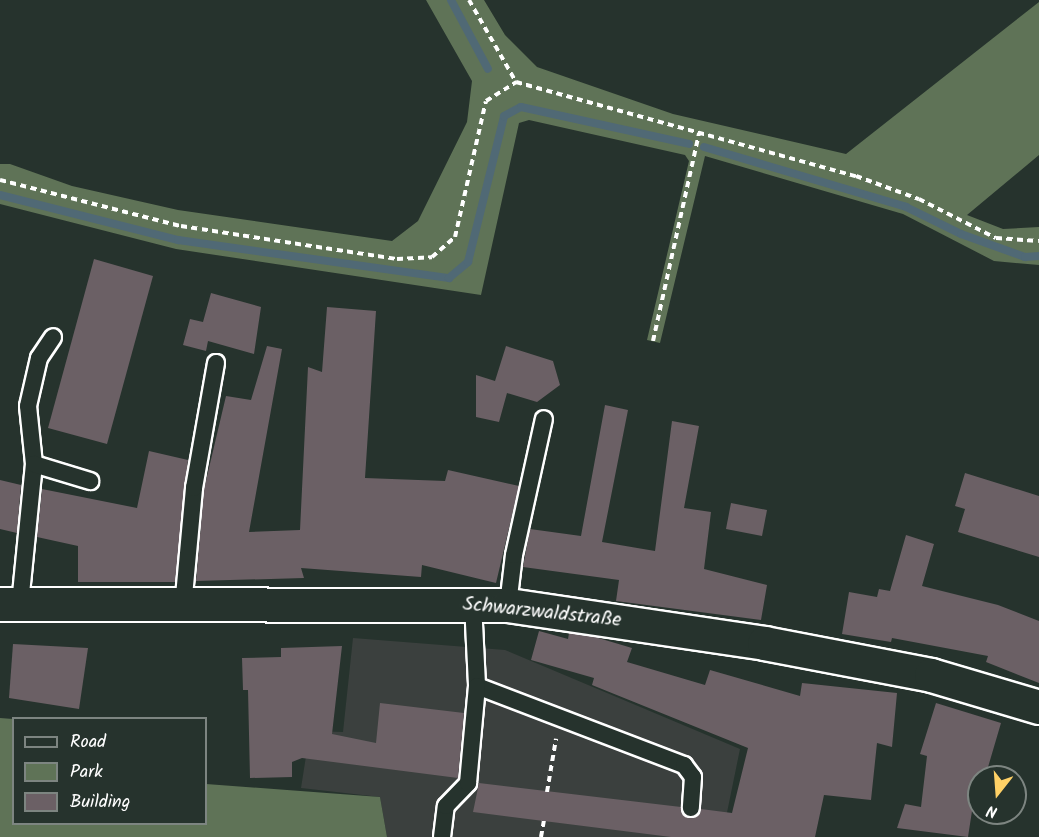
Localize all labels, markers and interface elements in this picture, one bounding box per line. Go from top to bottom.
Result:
street label: Schwarzwaldstraße [462,593,622,633]
legend [12,717,207,825]
text: Road [70,728,106,757]
text: Park [70,758,103,787]
north arrow [967,765,1027,825]
text: Building [70,788,130,817]
text: N [984,797,1001,824]

